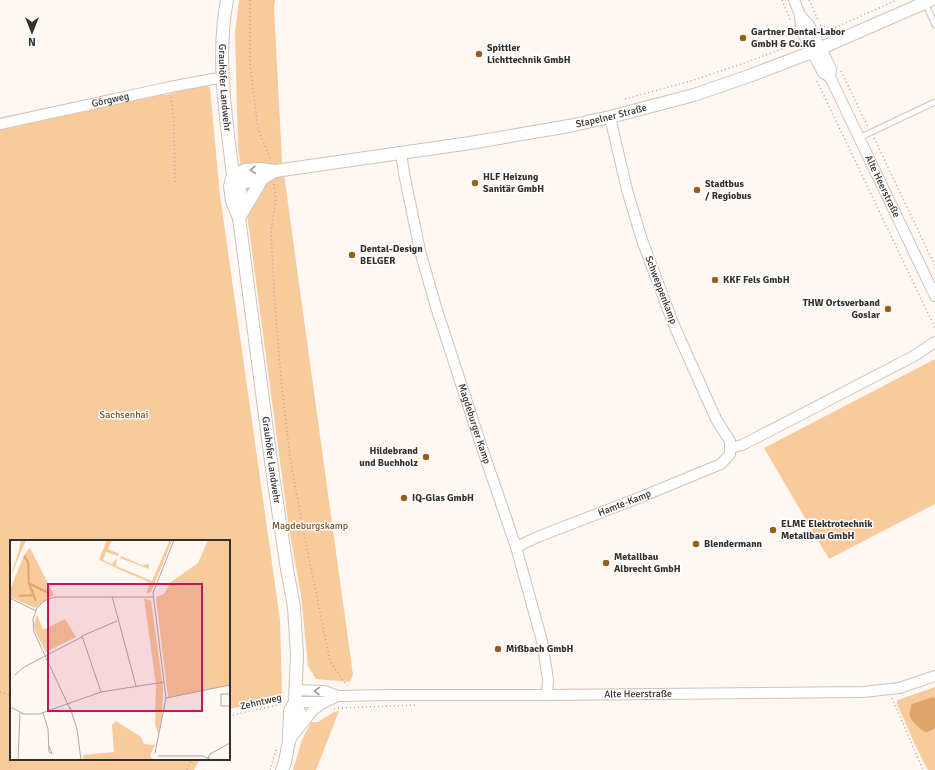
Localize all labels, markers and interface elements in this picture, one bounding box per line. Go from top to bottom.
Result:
north arrow [12,12,52,52]
place label: Gartner Dental-Labor GmbH & Co.KG [751,26,845,50]
marker: Gartner Dental-Labor GmbH & Co.KG [738,33,748,43]
text: N [28,35,36,48]
place label: Spittler Lichttechnik GmbH [487,42,571,66]
street label: Grauhöfer Landwehr [216,44,234,132]
marker: Spittler Lichttechnik GmbH [474,49,484,59]
street label: Görgweg [91,90,130,110]
street label: Stapelner Straße [575,102,648,130]
street label: Alte Heerstraße [862,153,902,220]
one-way arrow [250,165,256,174]
place label: HLF Heizung Sanitär GmbH [483,171,544,195]
marker: HLF Heizung Sanitär GmbH [470,178,480,188]
place label: Stadtbus / Regiobus [705,178,752,202]
marker: Stadtbus / Regiobus [692,185,702,195]
place label: Dental-Design BELGER [360,243,423,267]
marker: Dental-Design BELGER [347,250,357,260]
street label: Schweppenkamp [642,254,680,326]
place label: KKF Fels GmbH [723,274,790,286]
marker: KKF Fels GmbH [710,275,720,285]
place label: THW Ortsverband Goslar [803,297,881,321]
marker: THW Ortsverband Goslar [883,304,893,314]
street label: Magdeburger Kamp [455,382,493,465]
park label: Sachsenhai [100,409,148,421]
street label: Grauhöfer Landwehr [259,416,283,505]
place label: Hildebrand und Buchholz [359,445,419,469]
marker: Hildebrand und Buchholz [421,452,431,462]
street label: Hamte-Kamp [596,487,653,519]
place label: IQ-Glas GmbH [412,492,474,504]
marker: IQ-Glas GmbH [399,493,409,503]
place label: ELME Elektrotechnik Metallbau GmbH [781,518,873,542]
park label: Magdeburgskamp [272,520,348,532]
marker: ELME Elektrotechnik Metallbau GmbH [768,525,778,535]
place label: Blendermann [704,538,763,550]
marker: Blendermann [691,539,701,549]
inset map [10,540,230,760]
place label: Metallbau Albrecht GmbH [614,551,681,575]
marker: Metallbau Albrecht GmbH [601,558,611,568]
place label: Mißbach GmbH [506,643,574,655]
marker: Mißbach GmbH [493,644,503,654]
one-way arrow [314,687,320,695]
street label: Alte Heerstraße [604,688,672,700]
street label: Zehntweg [239,691,283,713]

